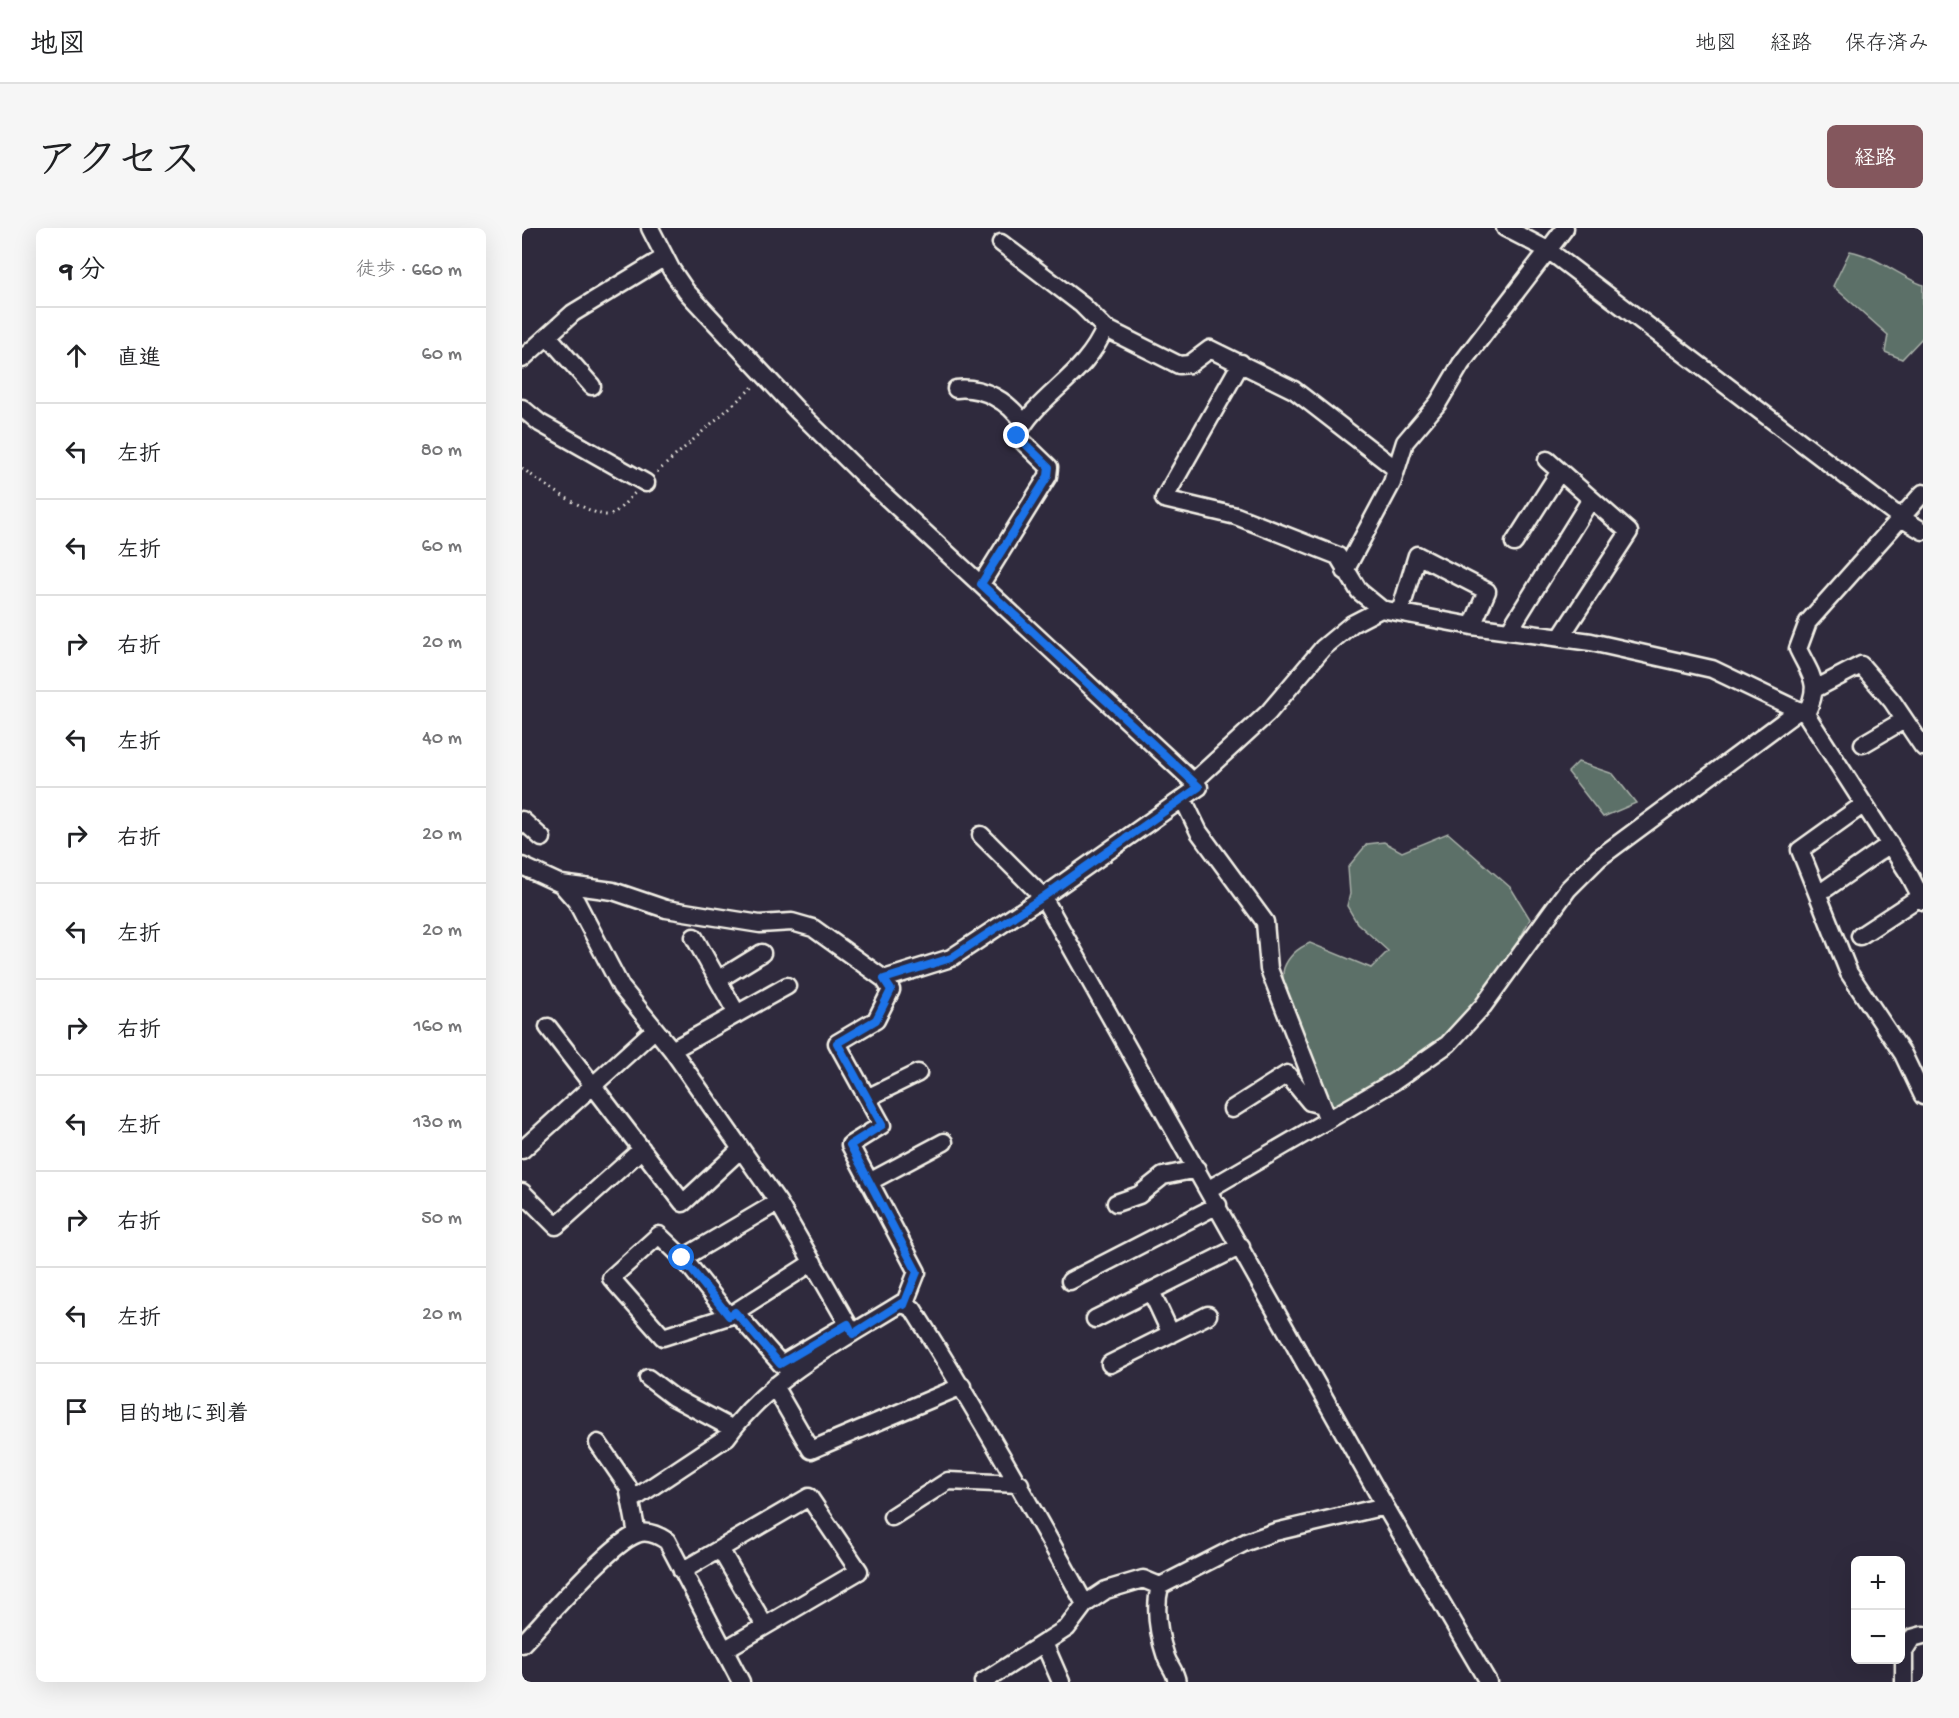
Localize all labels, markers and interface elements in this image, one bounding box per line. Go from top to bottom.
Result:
text: 地図 [30,30,86,63]
text: 地図 [1695,33,1737,58]
text: 経路 [1770,33,1812,58]
text: 保存済み [1845,33,1929,58]
button: 経路 [1827,125,1923,188]
text: アクセス [36,140,201,189]
text: 9 分 [60,257,105,288]
text: 徒歩 · 660 m [356,260,462,283]
icon: ahead [60,339,93,372]
text: 60 m [422,344,462,367]
text: 直進 [117,347,161,373]
route end [1003,422,1029,448]
icon: left [60,435,93,468]
text: 80 m [421,440,462,463]
text: 左折 [117,443,161,469]
icon: left [60,531,93,564]
text: 60 m [422,536,462,559]
text: 左折 [117,539,161,565]
icon: right [60,627,93,660]
text: 20 m [422,632,462,655]
text: 右折 [117,635,161,661]
icon: left [60,723,93,756]
text: 40 m [422,728,462,751]
text: 左折 [117,731,161,757]
icon: right [60,819,93,852]
text: 20 m [422,824,462,847]
text: 右折 [117,827,161,853]
icon: left [60,915,93,948]
text: 20 m [422,920,462,943]
text: 左折 [117,923,161,949]
icon: right [60,1011,93,1044]
text: 160 m [413,1016,462,1039]
text: 右折 [117,1019,161,1045]
icon: left [60,1107,93,1140]
text: 130 m [413,1112,462,1135]
text: 左折 [117,1115,161,1141]
icon: right [60,1203,93,1236]
text: 50 m [421,1208,462,1231]
text: 右折 [117,1211,161,1237]
route start [668,1244,694,1270]
icon: left [60,1299,93,1332]
text: 20 m [422,1304,462,1327]
text: 左折 [117,1307,161,1333]
icon: arrive [60,1395,93,1428]
text: 目的地に到着 [117,1403,249,1429]
map controls [1851,1556,1905,1664]
button: + [1851,1556,1905,1610]
button: − [1851,1610,1905,1664]

